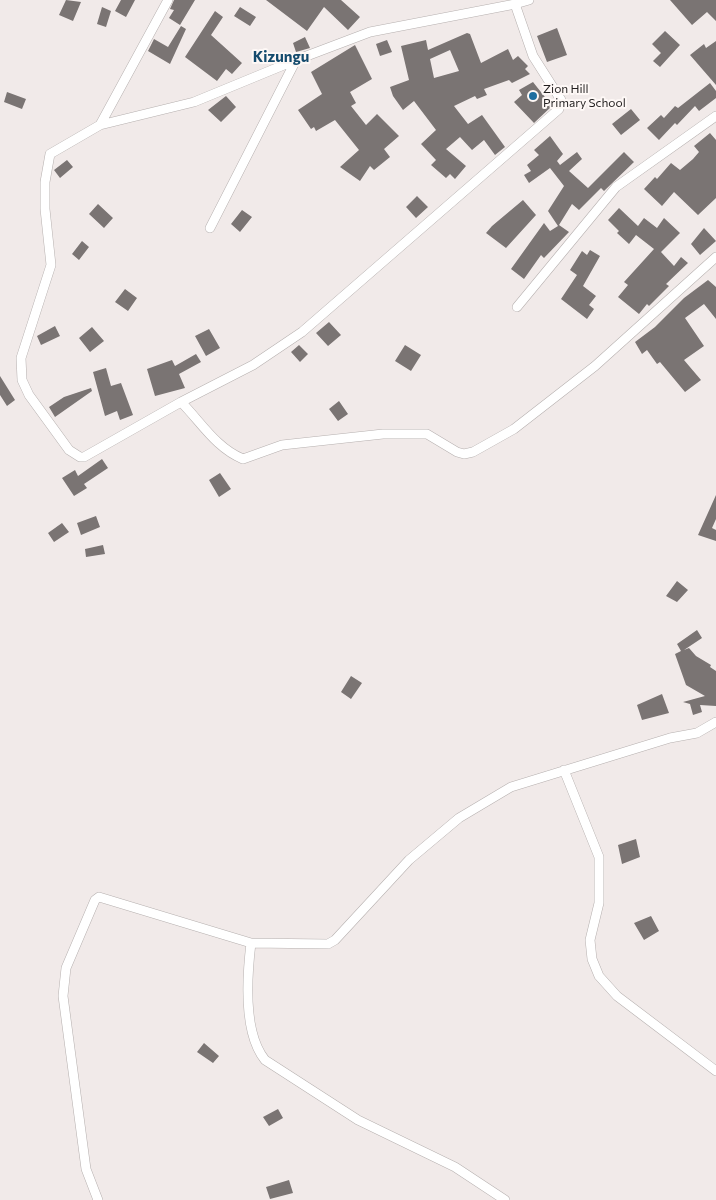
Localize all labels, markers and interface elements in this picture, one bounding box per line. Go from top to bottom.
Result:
district label: Kizungu [253,48,309,66]
place label: Zion Hill Primary School [543,82,626,110]
marker: Zion Hill Primary School [527,90,539,102]

